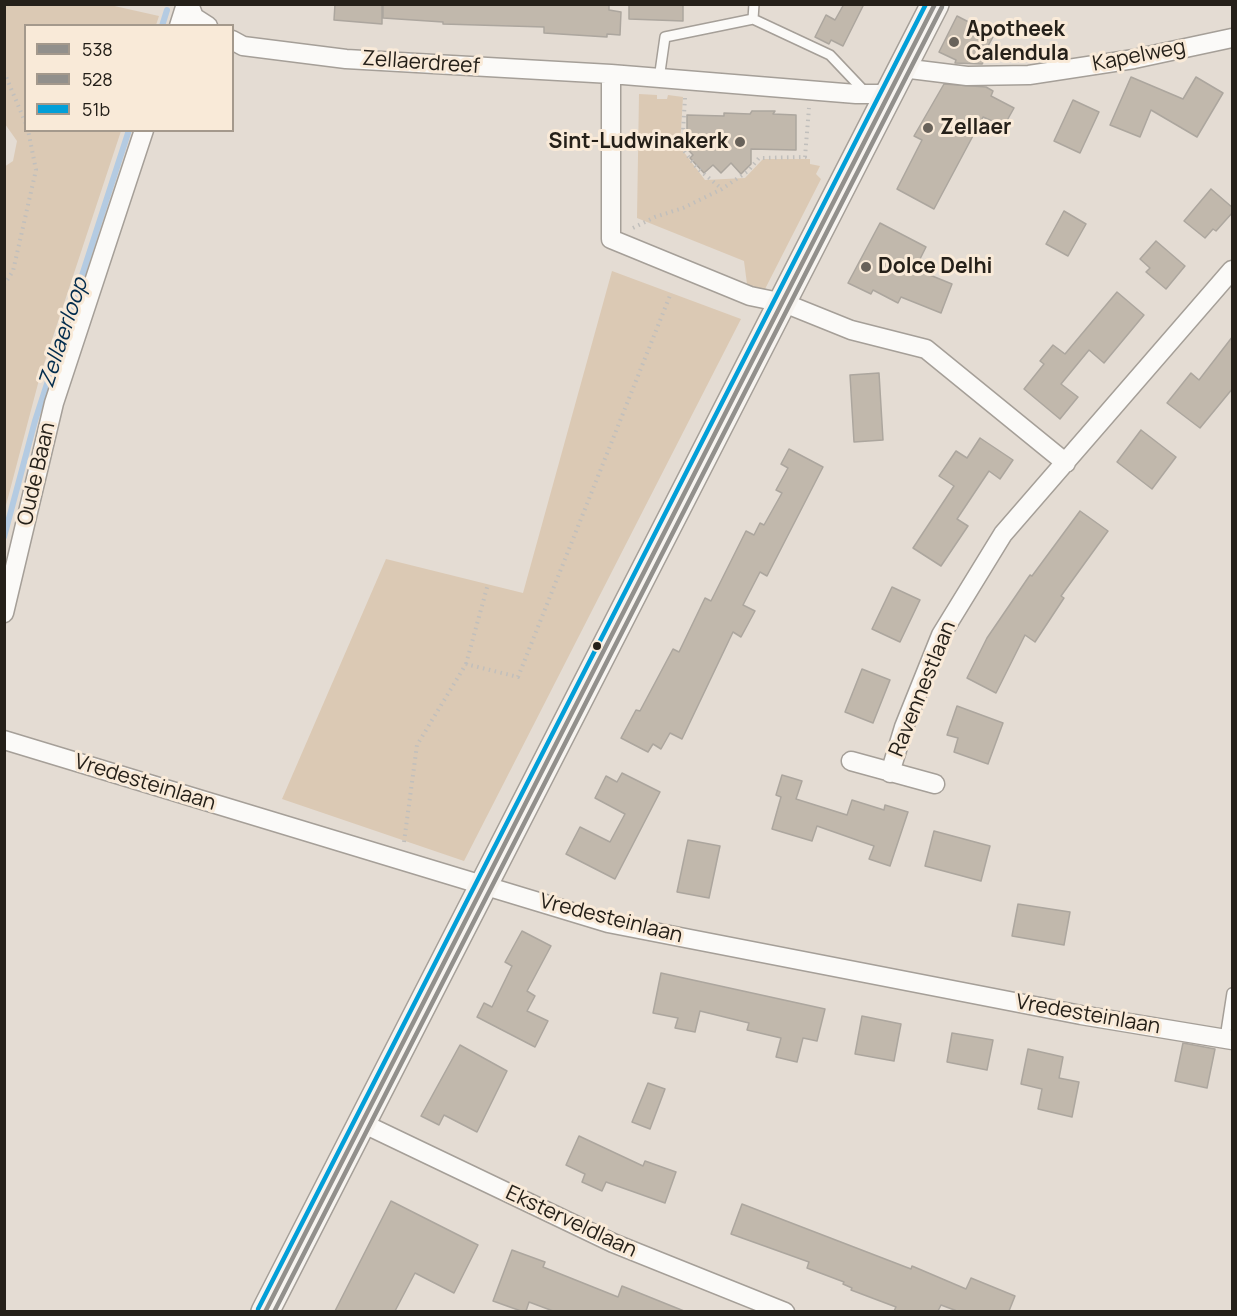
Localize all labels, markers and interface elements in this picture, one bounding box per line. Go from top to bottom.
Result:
place label: Apotheek Calendula [966,17,1069,67]
legend [24,24,234,132]
marker: Apotheek Calendula [947,35,961,49]
street label: Kapelweg [1090,35,1188,77]
text: 538 [82,37,113,61]
street label: Zellaerdreef [361,46,481,80]
text: 528 [82,67,113,91]
text: 51b [82,97,110,121]
place label: Zellaer [940,115,1011,141]
marker: Zellaer [921,121,935,135]
place label: Sint-Ludwinakerk [549,129,728,155]
marker: Sint-Ludwinakerk [733,135,747,149]
place label: Dolce Delhi [878,254,992,280]
marker: Dolce Delhi [859,260,873,274]
water label: Zellaerloop [34,275,94,391]
street label: Oude Baan [13,420,61,528]
street label: Ravennestlaan [884,618,962,760]
unlabelled marker [591,640,603,652]
street label: Vredesteinlaan [71,750,219,816]
street label: Vredesteinlaan [537,889,685,949]
street label: Vredesteinlaan [1014,990,1162,1040]
street label: Eksterveldlaan [502,1181,640,1263]

